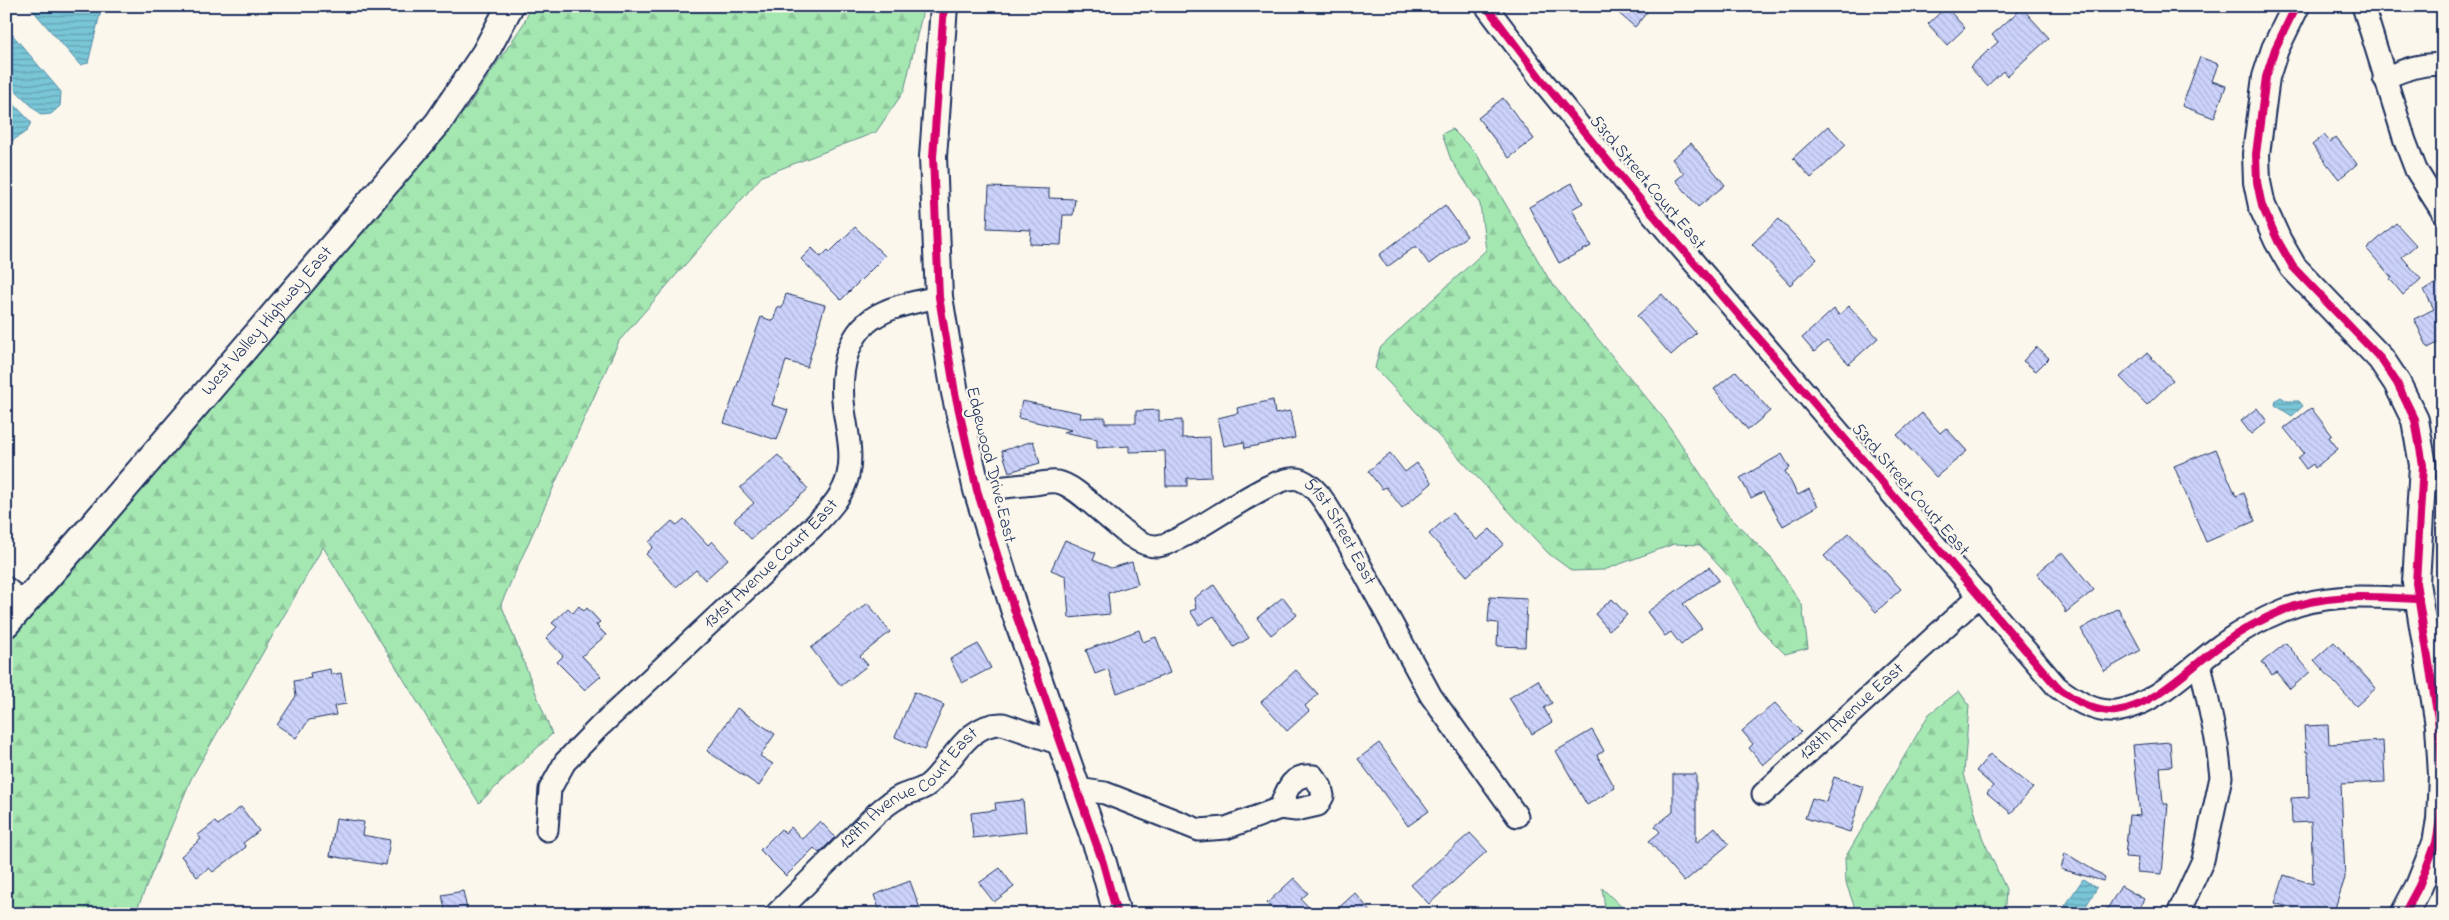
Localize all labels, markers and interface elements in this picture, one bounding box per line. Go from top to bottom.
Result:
street label: 53rd Street Court East [1583,110,1711,256]
street label: West Valley Highway East [196,241,340,402]
street label: Edgewood Drive East [957,384,1022,546]
street label: 53rd Street Court East [1845,418,1975,562]
street label: 51st Street East [1298,472,1382,590]
street label: 131st Avenue Court East [698,494,845,635]
street label: 128th Avenue East [1794,657,1911,767]
street label: 129th Avenue Court East [834,721,984,856]

